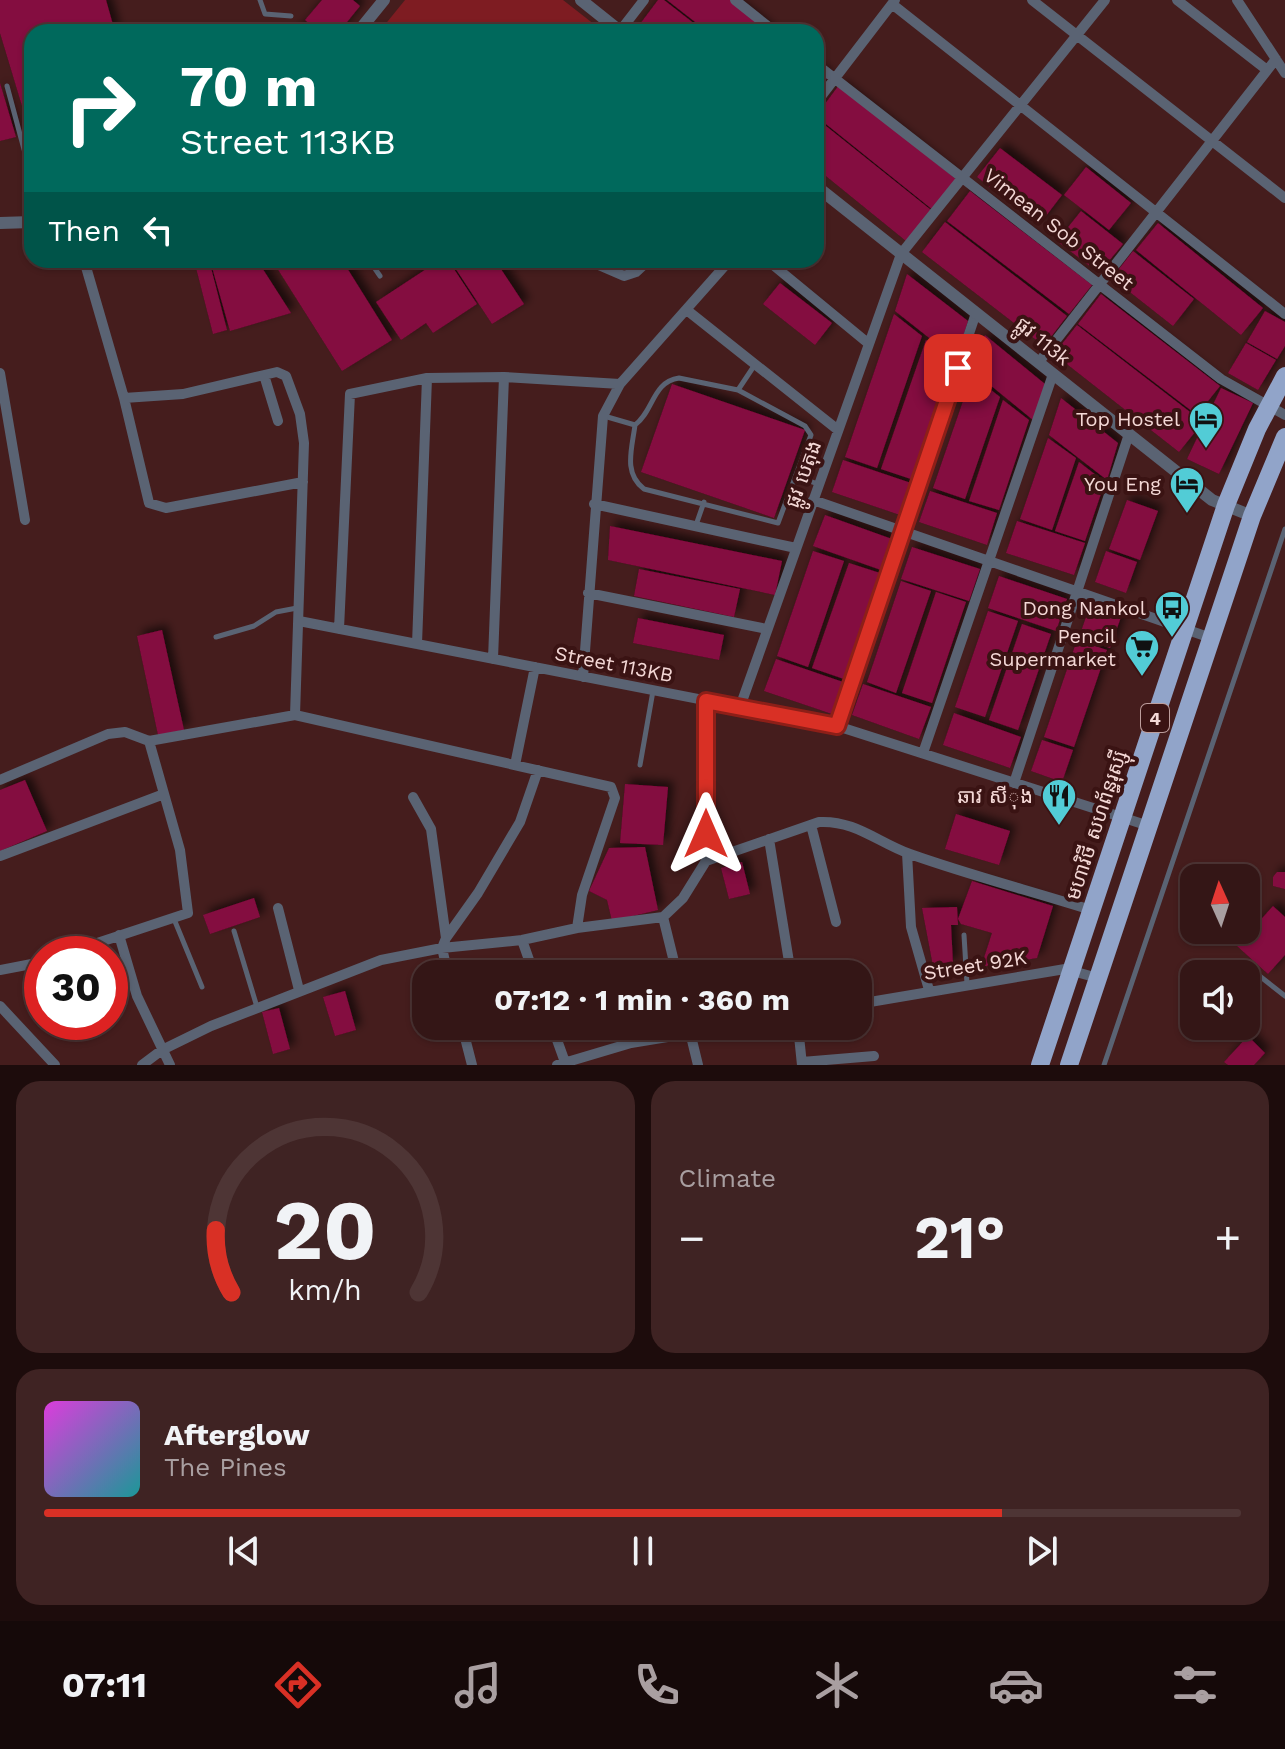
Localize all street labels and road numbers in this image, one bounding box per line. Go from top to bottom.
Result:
street label: Vimean Sob Street [979,163,1139,295]
street label: ផ្លូវ 113k [1006,311,1076,376]
street label: ផ្លូវ បេតុង [780,437,833,513]
street label: Street 113KB [553,641,675,687]
road number: 4 [1141,704,1169,732]
street label: មហាវិថី សហព័ន្ធរុស្ស៊ី [1060,747,1137,905]
street label: Street 92K [922,945,1028,985]

